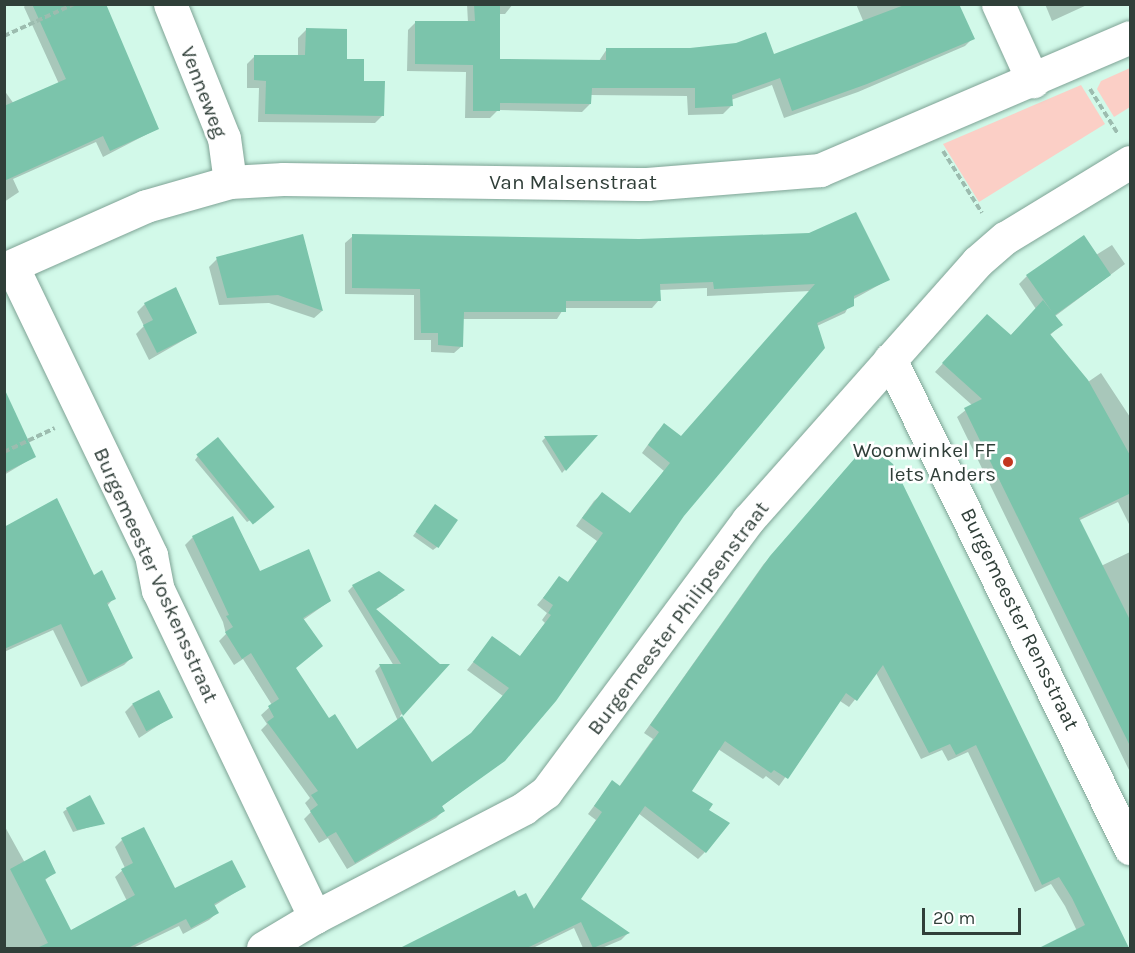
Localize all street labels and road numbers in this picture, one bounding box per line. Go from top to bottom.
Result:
street label: Venneweg [175,43,233,141]
street label: Van Malsenstraat [489,169,657,195]
street label: Burgemeester Voskensstraat [88,443,224,707]
street label: Burgemeester Philipsenstraat [582,496,774,740]
street label: Burgemeester Rensstraat [955,504,1085,734]

